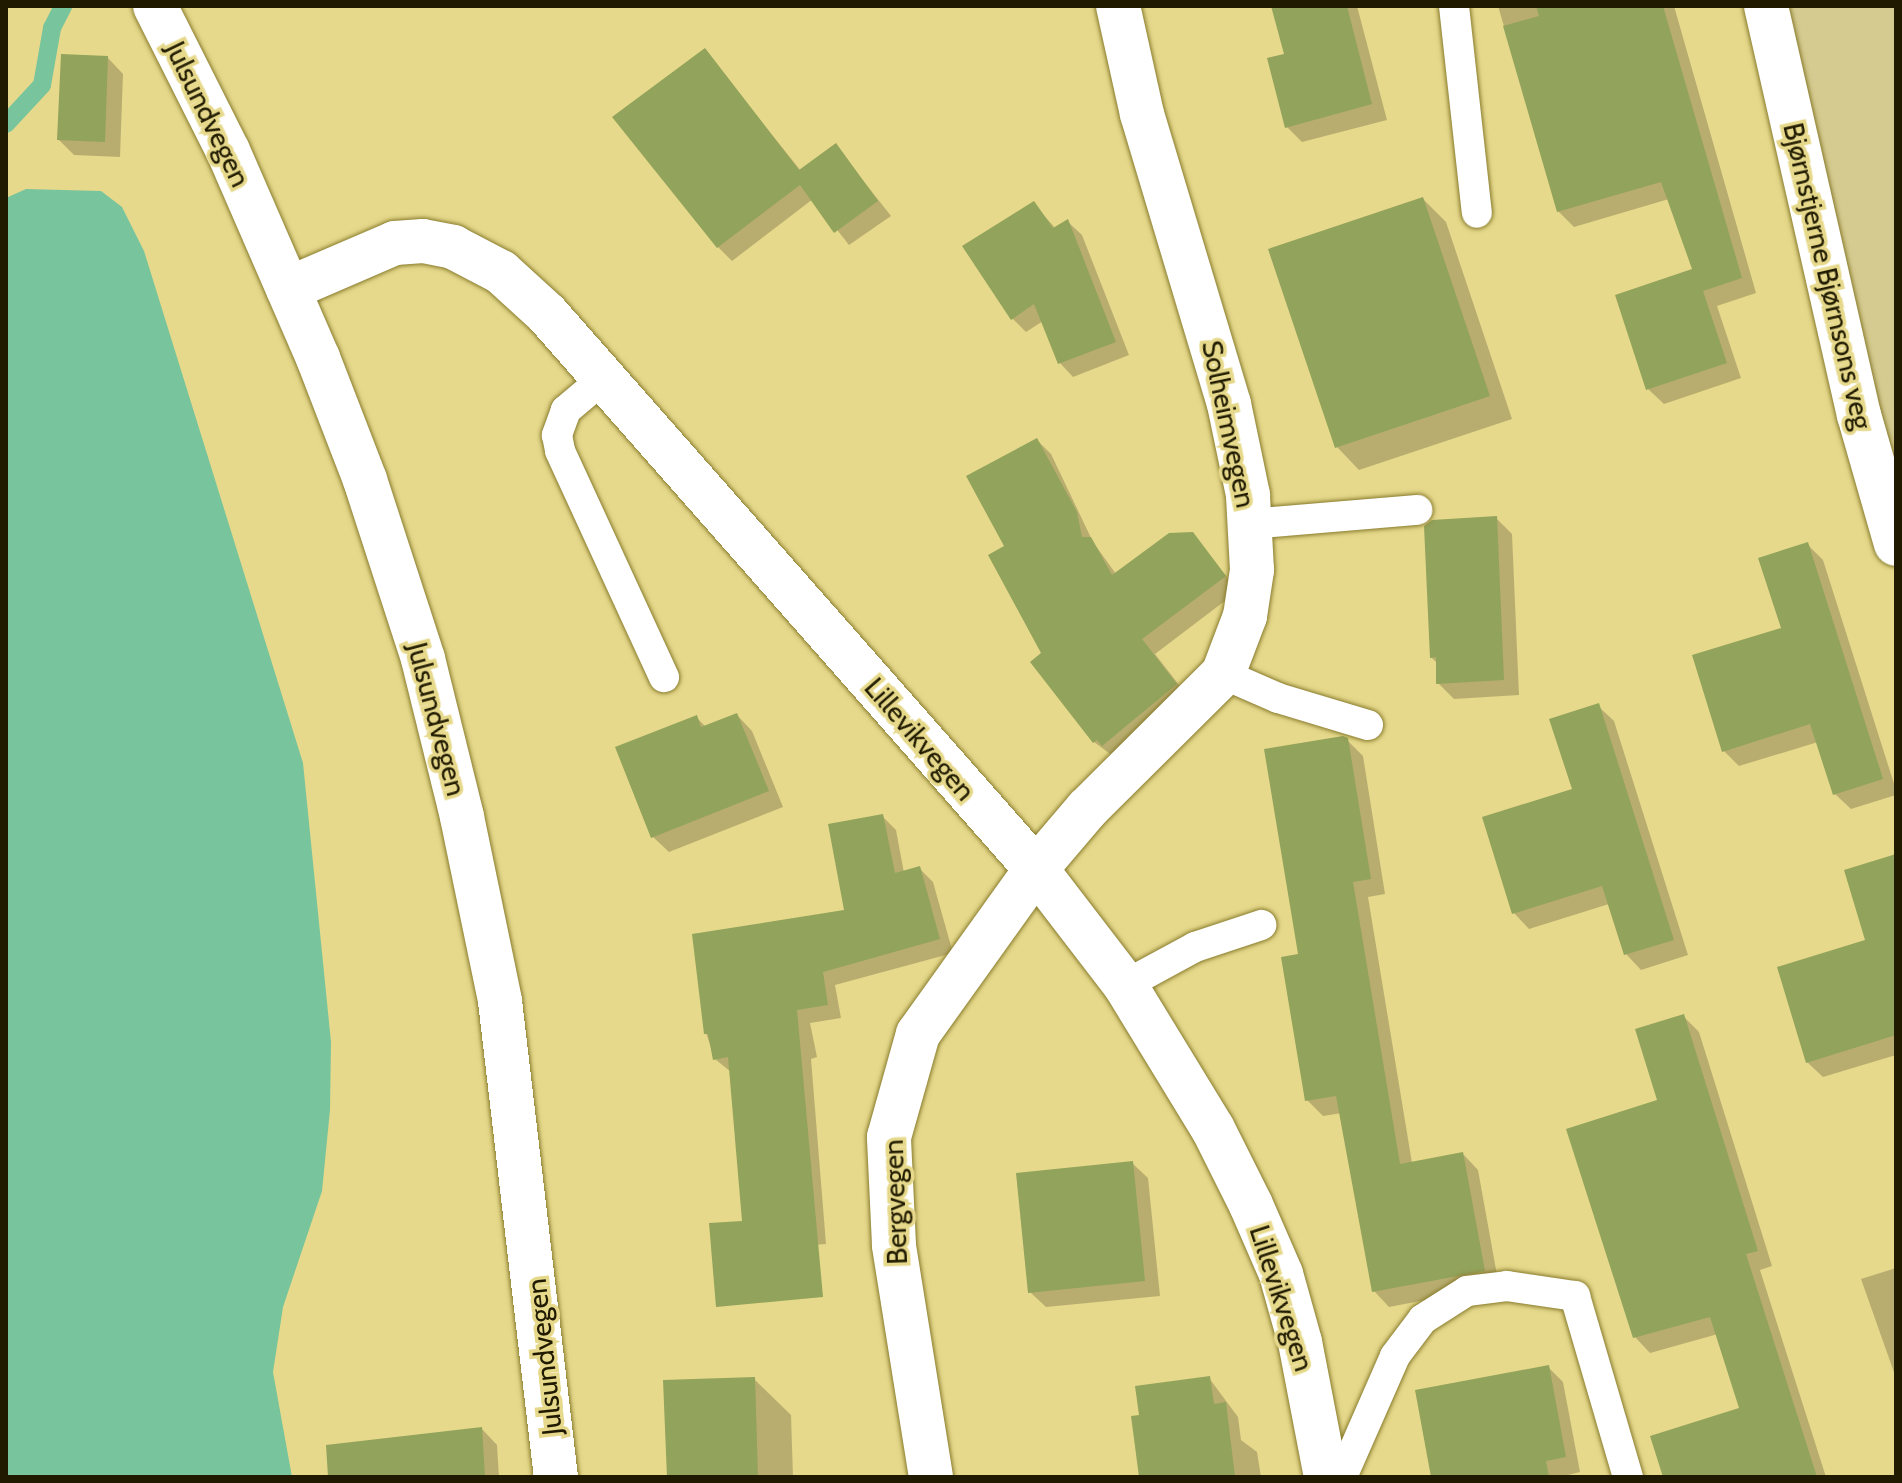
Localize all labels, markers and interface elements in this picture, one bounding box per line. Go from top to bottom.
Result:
street label: Julsundvegen [158,36,258,192]
street label: Bjørnstjerne Bjørnsons veg [1776,119,1880,433]
street label: Solheimvegen [1195,337,1263,511]
street label: Julsundvegen [400,639,474,799]
street label: Lillevikvegen [858,671,982,807]
street label: Bergvegen [876,1139,914,1265]
street label: Lillevikvegen [1243,1221,1321,1375]
street label: Julsundvegen [519,1277,569,1437]

